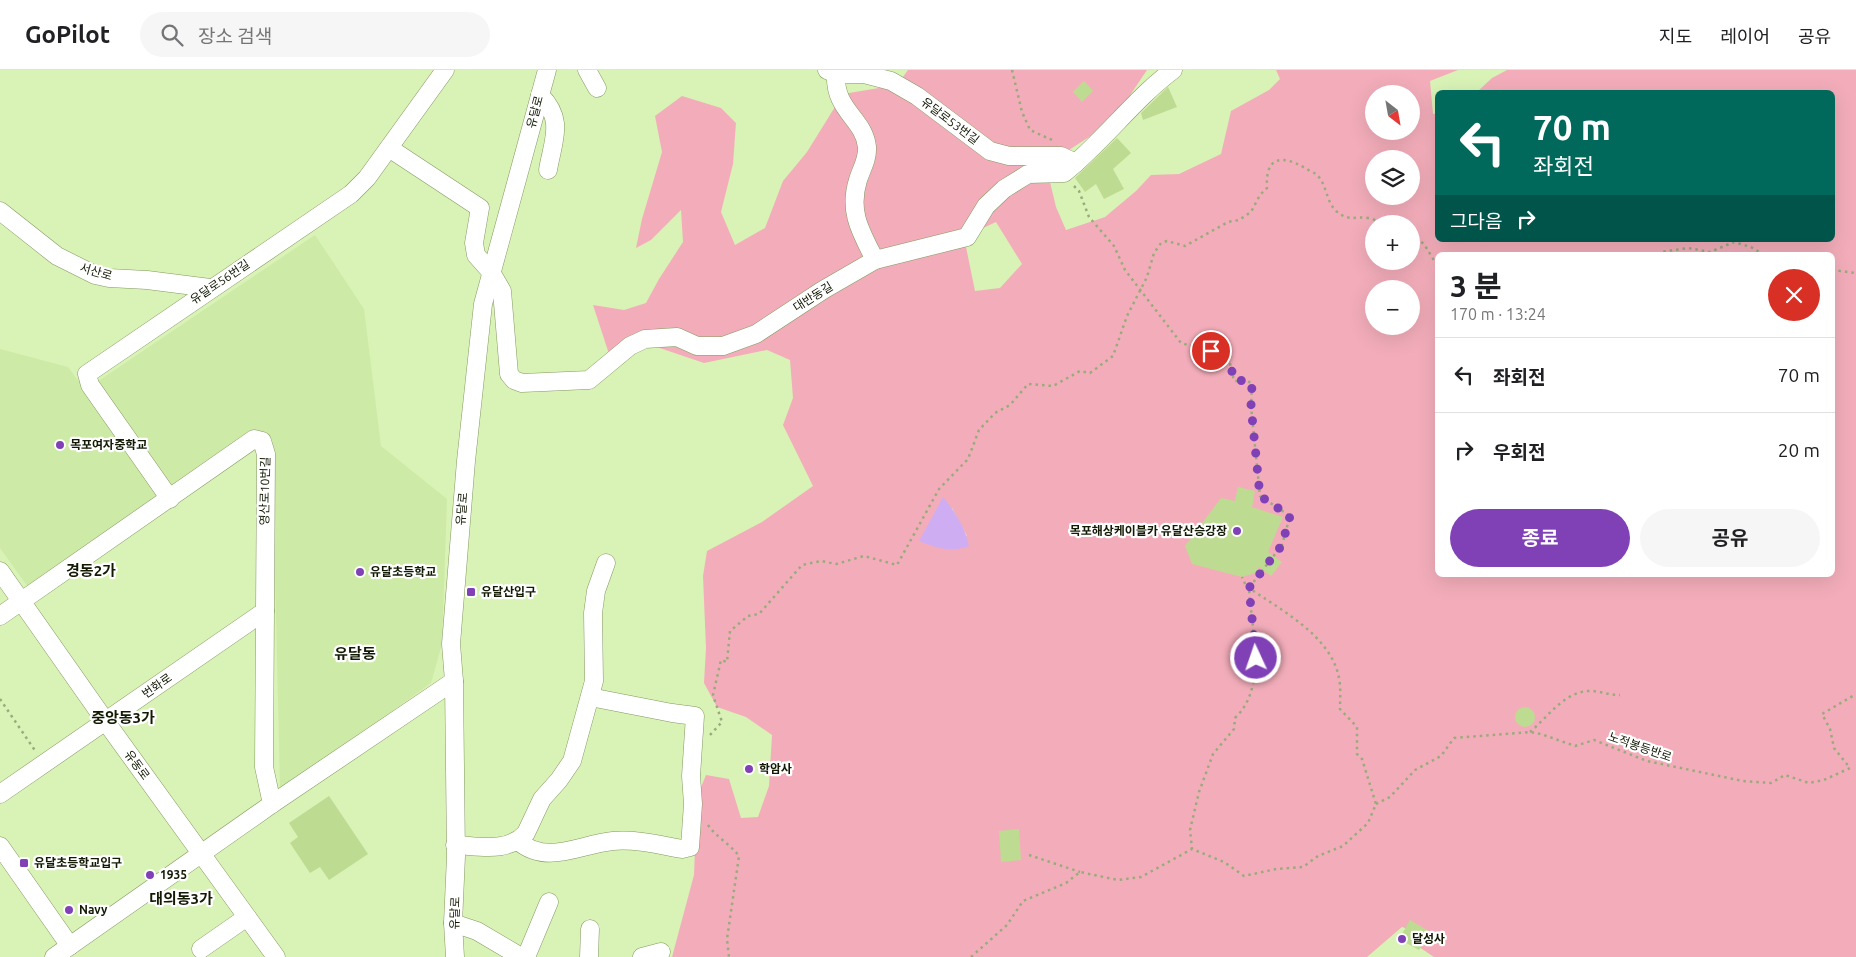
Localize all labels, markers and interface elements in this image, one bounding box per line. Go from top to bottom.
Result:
search box [140,12,490,57]
text: GoPilot [25,21,110,48]
icon: search [158,21,186,49]
text: 장소 검색 [198,25,272,47]
text: 지도 [1659,26,1692,46]
text: 레이어 [1720,26,1770,46]
text: 공유 [1798,26,1831,46]
north arrow [1365,85,1420,140]
map controls [1365,85,1420,335]
street label: 유달로 [524,94,545,130]
street label: 유달로53번길 [919,95,982,146]
text: 70 m [1533,107,1611,147]
icon: left [1450,110,1515,175]
button: layers [1365,150,1420,205]
text: 좌회전 [1533,153,1594,178]
icon: right [1512,205,1540,233]
text: 그다음 [1450,210,1502,232]
button: + [1365,215,1420,270]
street label: 유달로56번길 [188,257,252,306]
street label: 서산로 [78,261,114,282]
text: 3 분 [1450,269,1502,303]
button: close [1768,269,1820,321]
street label: 대반동길 [791,279,835,314]
button: − [1365,280,1420,335]
text: 170 m · 13:24 [1450,305,1546,323]
pin [1190,330,1232,372]
icon: arrive [1197,337,1225,365]
icon: left [1450,361,1478,389]
text: 70 m [1778,364,1820,386]
text: 좌회전 [1493,366,1545,388]
icon: right [1450,436,1478,464]
place label: 목포여자중학교 [70,438,147,451]
marker: 목포여자중학교 [54,439,66,451]
text: 20 m [1778,439,1820,461]
text: 우회전 [1493,441,1545,463]
street label: 영산로10번길 [257,457,272,525]
street label: 유달로 [454,492,469,526]
button: 종료 [1450,509,1630,567]
button: 공유 [1640,509,1820,567]
place label: 목포해상케이블카 유달산승강장 [1070,524,1227,537]
marker: 목포해상케이블카 유달산승강장 [1231,525,1243,537]
district label: 경동2가 [66,562,116,579]
place label: 유달초등학교 [370,565,436,578]
marker: 유달초등학교 [354,566,366,578]
place label: 유달산입구 [481,585,536,598]
marker: 유달산입구 [465,586,477,598]
position arrow [1229,631,1281,683]
district label: 유달동 [334,645,376,662]
street label: 번화로 [139,671,174,700]
district label: 중앙동3가 [91,709,155,726]
street label: 노적봉등반로 [1607,730,1674,763]
street label: 유동로 [122,747,152,782]
place label: 학암사 [759,762,792,775]
marker: 학암사 [743,763,755,775]
place label: 유달초등학교입구 [34,856,122,869]
marker: 유달초등학교입구 [18,857,30,869]
place label: 1935 [160,868,187,881]
marker: 1935 [144,869,156,881]
district label: 대의동3가 [149,890,213,907]
street label: 유달로 [447,896,462,930]
place label: Navy [79,903,108,916]
marker: Navy [63,904,75,916]
place label: 달성사 [1412,932,1445,945]
marker: 달성사 [1396,933,1408,945]

